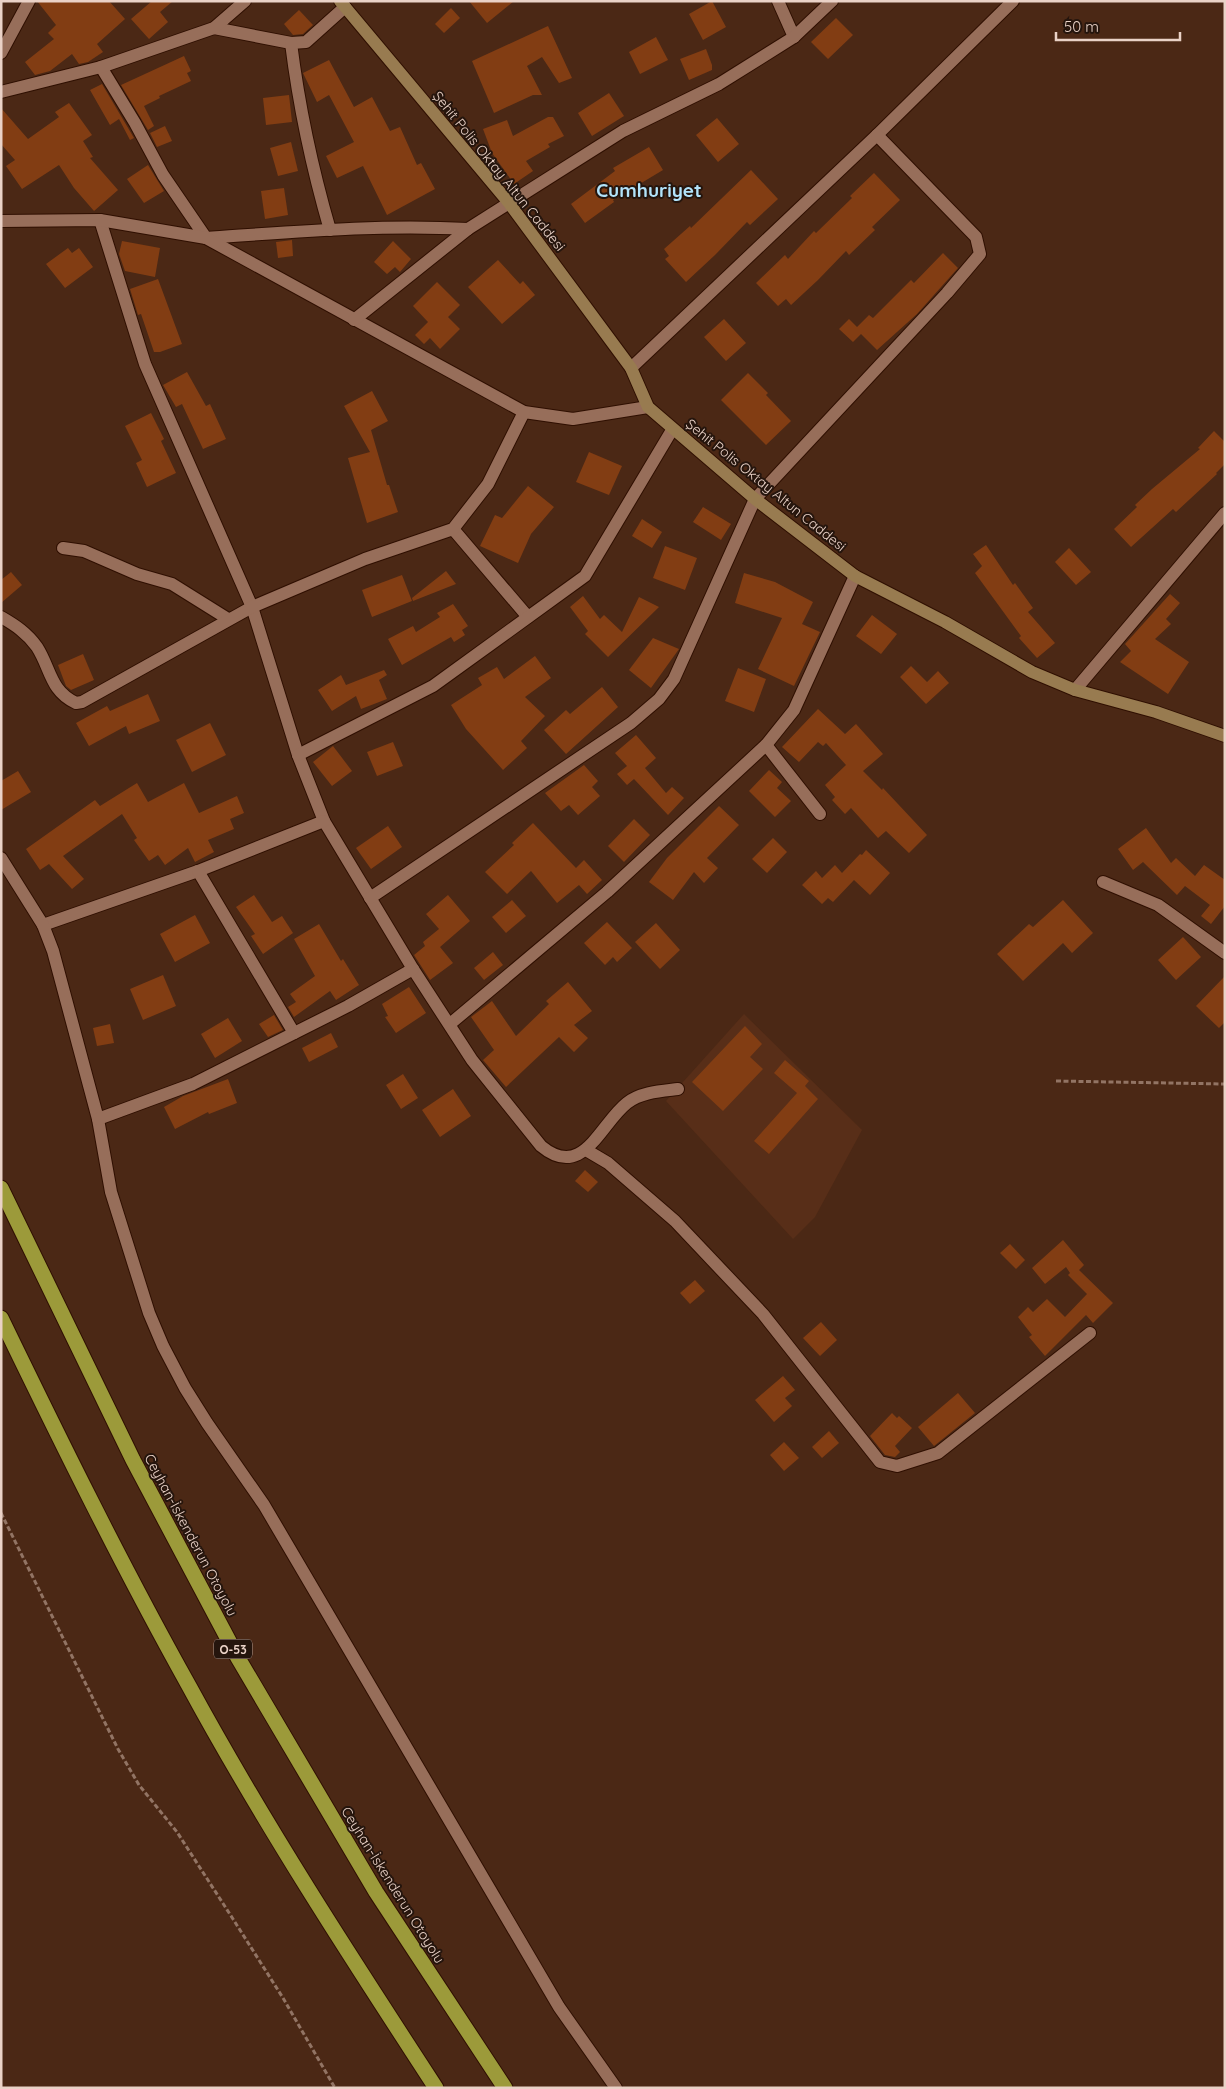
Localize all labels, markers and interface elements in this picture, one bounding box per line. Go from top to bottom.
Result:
scale bar [1056,10,1180,42]
text: 50 m [1064,17,1099,36]
street label: Şehit Polis Oktay Altun Caddesi [429,87,569,255]
district label: Cumhuriyet [596,178,702,202]
street label: Şehit Polis Oktay Altun Caddesi [682,415,850,555]
street label: Ceyhan-İskenderun Otoyolu [141,1451,241,1619]
road number: O-53 [214,1640,252,1658]
street label: Ceyhan-İskenderun Otoyolu [337,1803,449,1967]

